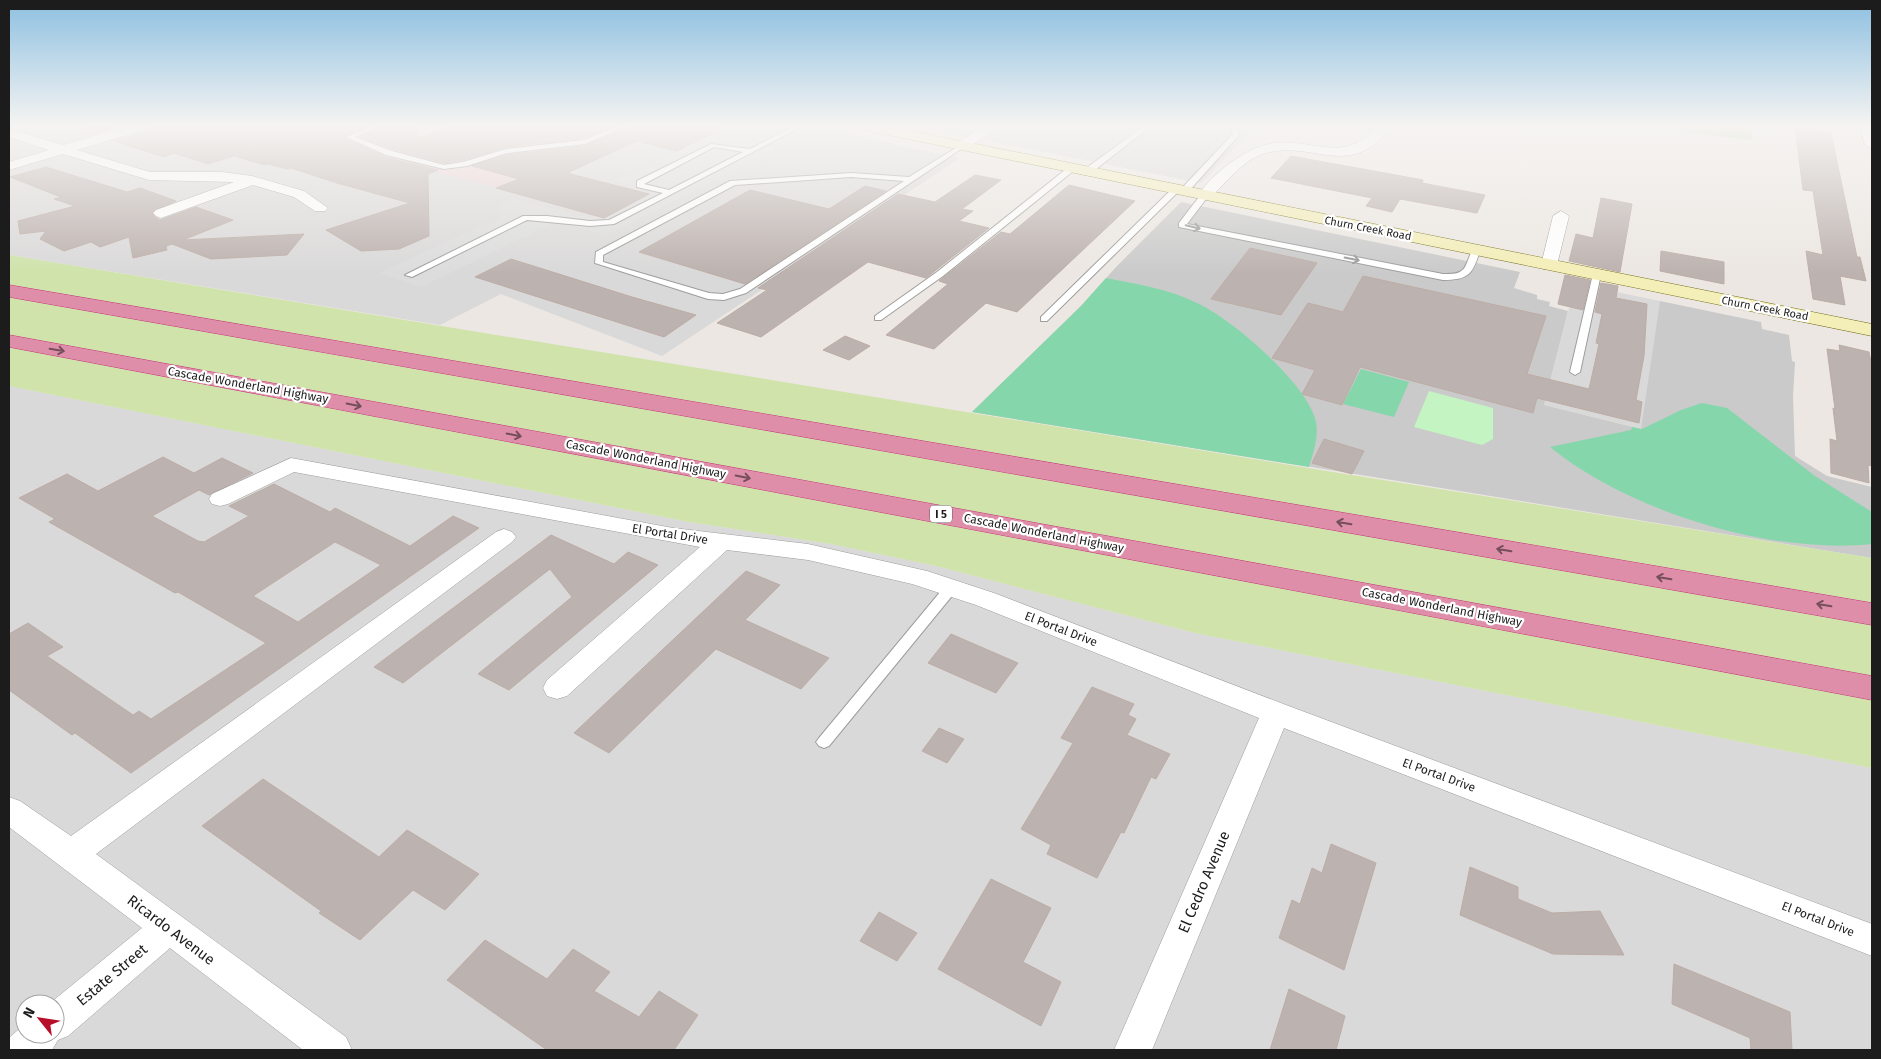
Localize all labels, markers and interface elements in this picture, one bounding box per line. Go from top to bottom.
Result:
street label: Churn Creek Road [1323,214,1412,243]
one-way arrow [1184,223,1200,232]
one-way arrow [1344,255,1360,265]
street label: Churn Creek Road [1720,294,1809,323]
one-way arrow [48,346,64,356]
street label: Cascade Wonderland Highway [167,364,329,406]
one-way arrow [346,401,362,410]
one-way arrow [506,430,522,440]
street label: Cascade Wonderland Highway [565,437,727,481]
one-way arrow [734,473,750,483]
road number: I 5 [930,506,952,522]
street label: Cascade Wonderland Highway [963,511,1125,555]
one-way arrow [1336,517,1352,527]
street label: El Portal Drive [631,521,709,547]
one-way arrow [1496,545,1512,555]
one-way arrow [1656,572,1672,582]
street label: Cascade Wonderland Highway [1361,585,1523,629]
one-way arrow [1817,600,1833,610]
street label: El Portal Drive [1023,609,1099,649]
street label: El Portal Drive [1401,755,1477,795]
street label: El Cedro Avenue [1174,828,1234,936]
street label: Ricardo Avenue [124,891,218,969]
street label: El Portal Drive [1780,899,1856,939]
street label: Estate Street [73,940,151,1010]
north arrow [15,994,65,1044]
text: N [19,1004,39,1021]

